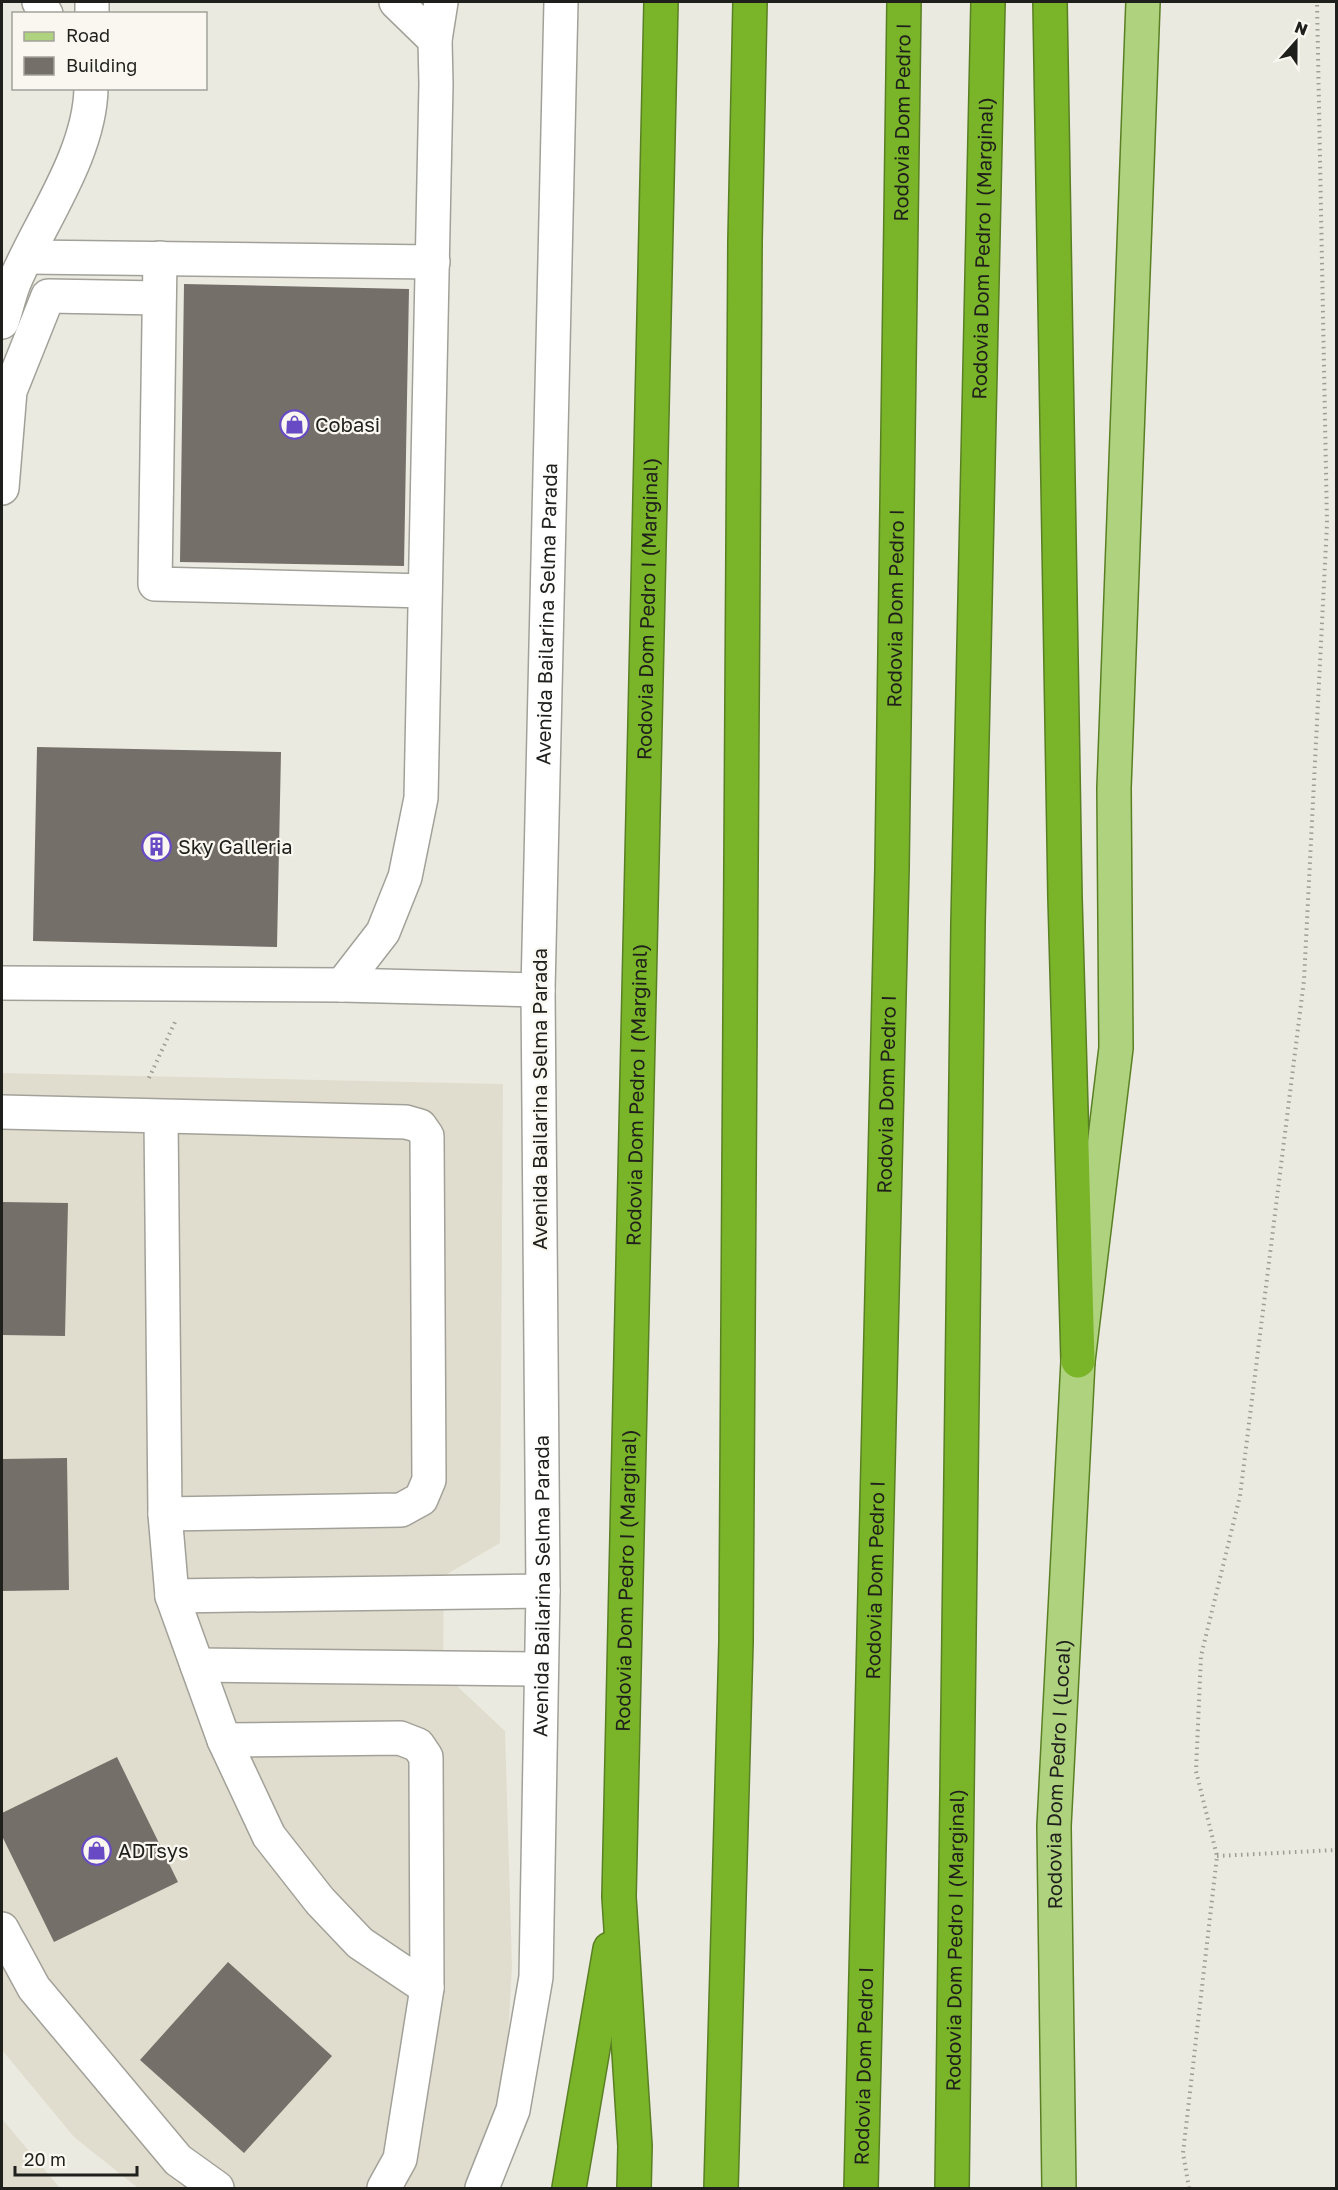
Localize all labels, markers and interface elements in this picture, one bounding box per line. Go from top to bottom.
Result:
legend [12,12,207,90]
north arrow [1266,12,1326,72]
text: N [1292,16,1311,40]
street label: Rodovia Dom Pedro I [888,23,915,222]
text: Road [66,24,110,46]
text: Building [66,54,137,76]
street label: Rodovia Dom Pedro I (Marginal) [966,97,997,400]
shop icon: Cobasi [278,409,310,441]
place label: Cobasi [315,412,380,436]
street label: Rodovia Dom Pedro I (Marginal) [631,457,662,760]
street label: Avenida Bailarina Selma Parada [530,463,561,765]
street label: Rodovia Dom Pedro I [881,509,908,708]
building icon: Sky Galleria [141,831,173,863]
place label: Sky Galleria [178,834,293,858]
street label: Rodovia Dom Pedro I (Marginal) [620,943,651,1246]
street label: Avenida Bailarina Selma Parada [527,948,551,1250]
street label: Rodovia Dom Pedro I [871,995,900,1194]
street label: Rodovia Dom Pedro I (Marginal) [610,1429,640,1732]
street label: Avenida Bailarina Selma Parada [527,1435,554,1737]
street label: Rodovia Dom Pedro I [860,1481,889,1680]
street label: Rodovia Dom Pedro I (Local) [1041,1638,1075,1910]
street label: Rodovia Dom Pedro I (Marginal) [940,1789,968,2091]
shop icon: ADTsys [81,1835,113,1867]
place label: ADTsys [118,1838,189,1862]
street label: Rodovia Dom Pedro I [849,1966,877,2166]
scale bar [15,2139,136,2177]
text: 20 m [24,2148,66,2170]

